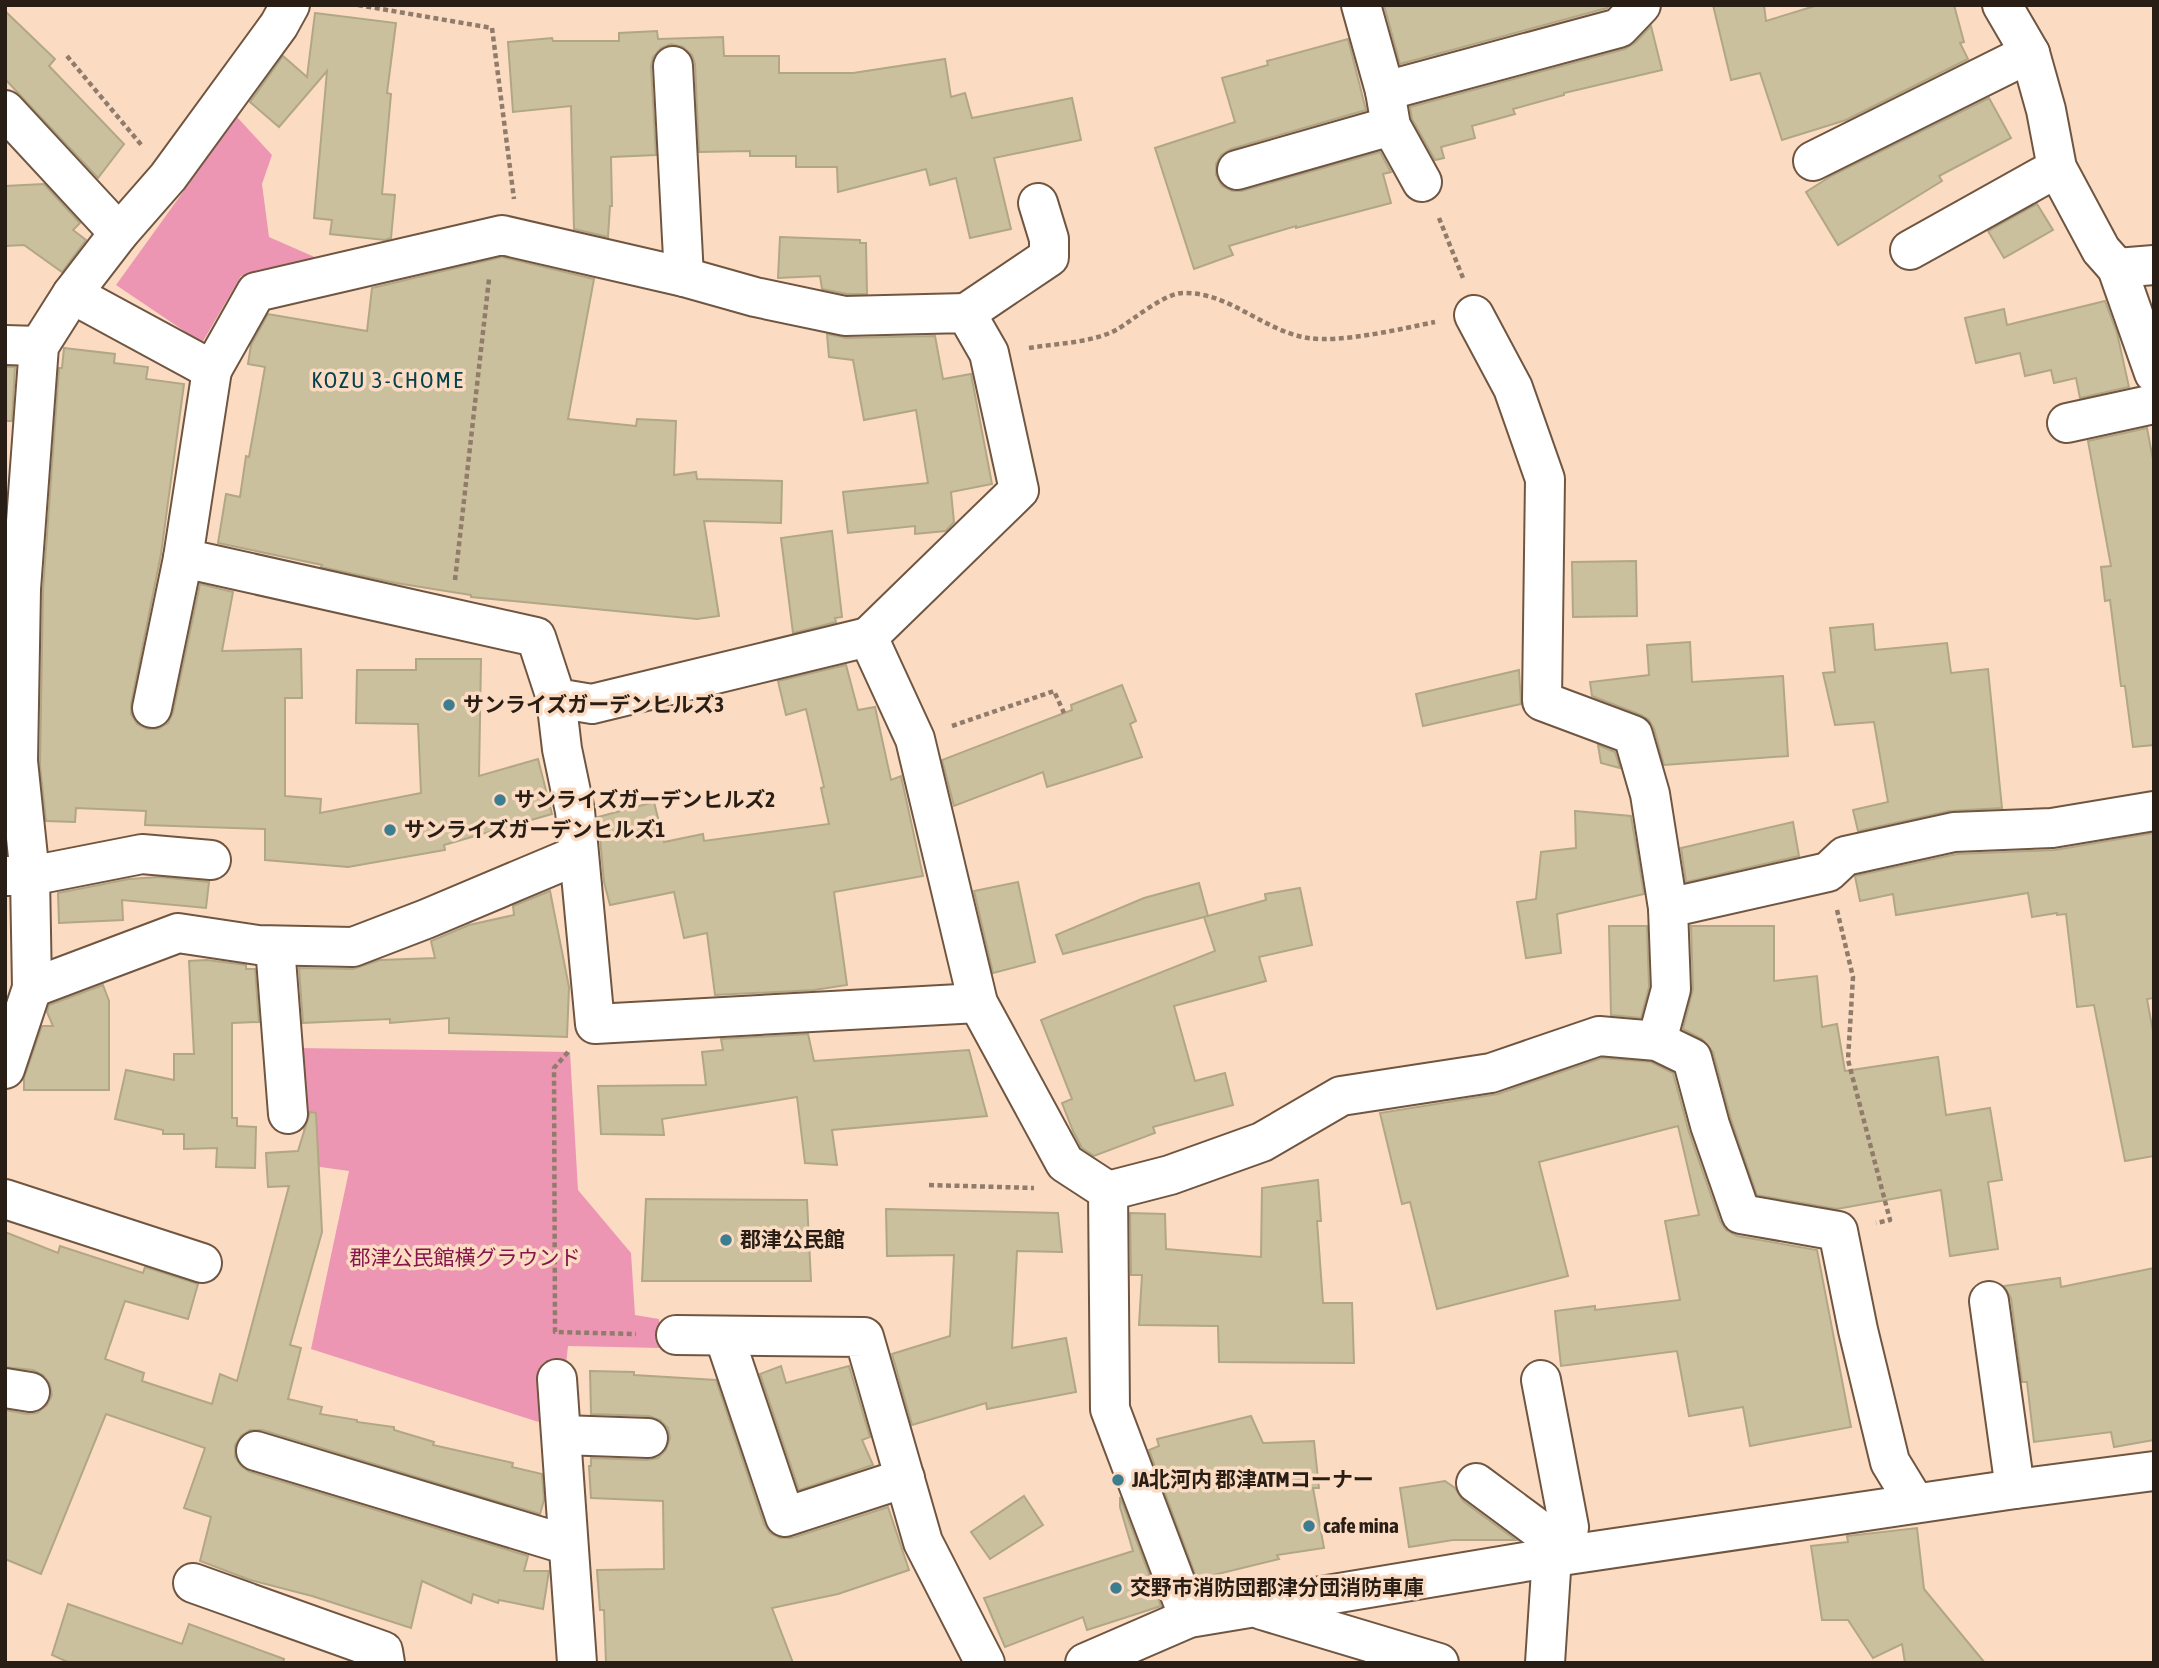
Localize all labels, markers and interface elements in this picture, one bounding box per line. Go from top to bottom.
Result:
district label: KOZU 3-CHOME [311,367,465,393]
place label: サンライズガーデンヒルズ3 [463,692,724,716]
marker: サンライズガーデンヒルズ3 [441,697,457,713]
place label: サンライズガーデンヒルズ2 [514,787,775,811]
marker: サンライズガーデンヒルズ2 [492,792,508,808]
place label: サンライズガーデンヒルズ1 [404,817,665,841]
marker: サンライズガーデンヒルズ1 [382,822,398,838]
place label: 郡津公民館 [740,1227,845,1251]
marker: 郡津公民館 [718,1232,734,1248]
park label: 郡津公民館横グラウンド [350,1245,581,1269]
place label: JA北河内 郡津ATMコーナー [1131,1467,1374,1491]
marker: JA北河内 郡津ATMコーナー [1110,1472,1126,1488]
place label: cafe mina [1323,1513,1399,1537]
marker: cafe mina [1301,1518,1317,1534]
place label: 交野市消防団郡津分団消防車庫 [1130,1575,1424,1599]
marker: 交野市消防団郡津分団消防車庫 [1108,1580,1124,1596]

